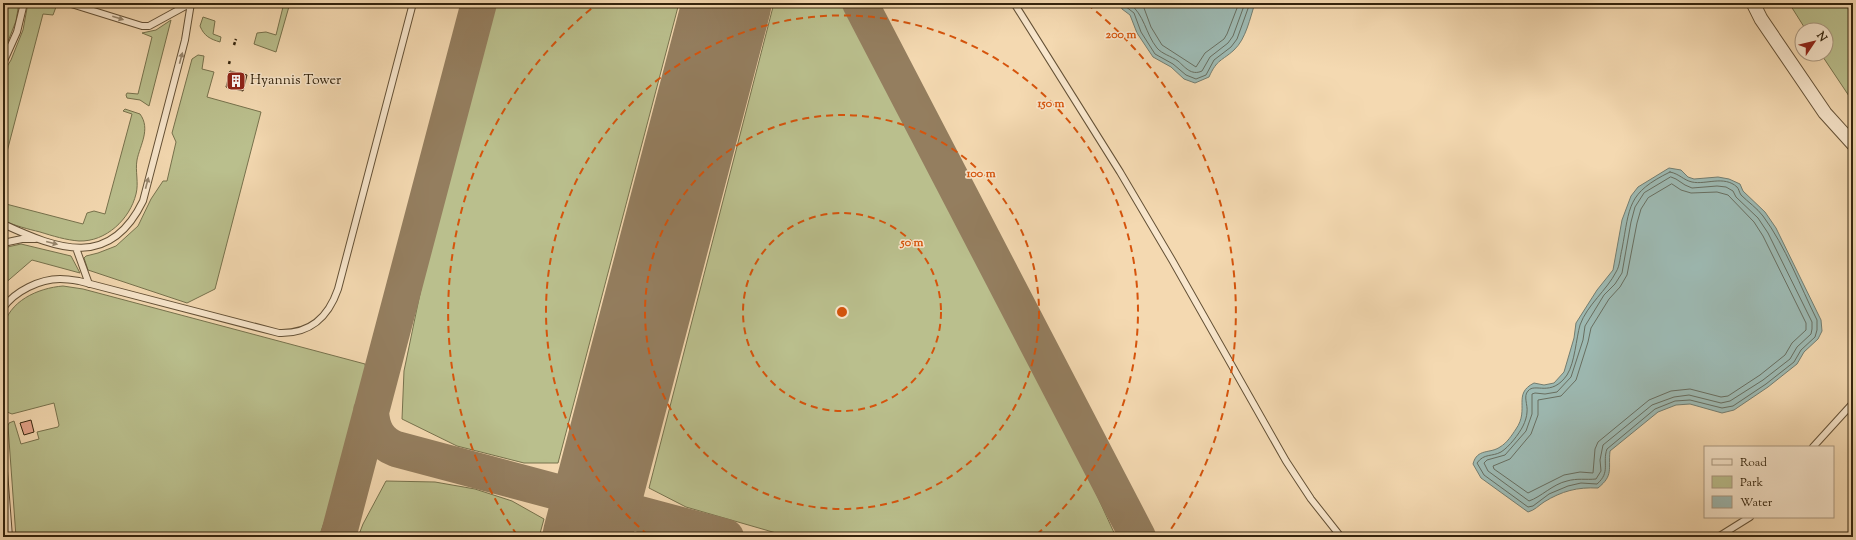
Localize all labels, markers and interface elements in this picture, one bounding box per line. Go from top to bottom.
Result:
one-way arrow [113,15,125,21]
north arrow [1794,22,1834,62]
text: 200 m [1106,26,1136,44]
text: N [1812,28,1831,45]
one-way arrow [178,52,184,64]
building icon: Hyannis Tower [225,70,247,92]
place label: Hyannis Tower [250,71,342,91]
text: 150 m [1036,95,1065,113]
text: 100 m [965,165,996,183]
one-way arrow [144,177,150,189]
text: 50 m [900,234,924,252]
one-way arrow [46,240,58,246]
centre of rings [835,305,849,319]
legend [1704,446,1834,518]
text: Road [1740,454,1767,472]
text: Park [1740,474,1763,492]
text: Water [1740,494,1773,512]

